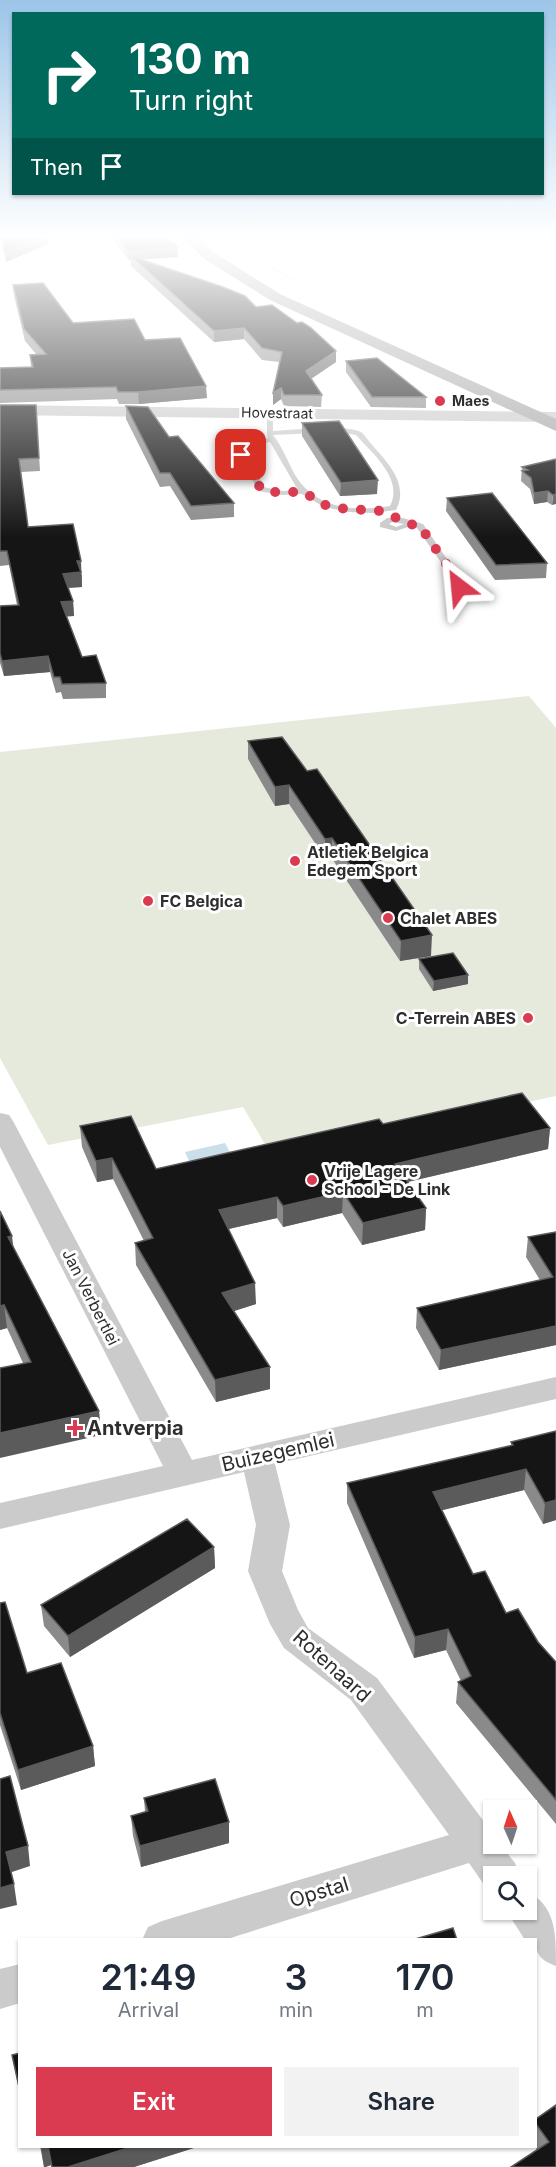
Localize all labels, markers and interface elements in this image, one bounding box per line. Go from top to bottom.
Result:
text: 130 m [129,33,251,84]
icon: right [30,36,108,114]
text: Turn right [129,84,253,117]
icon: arrive [95,150,128,183]
text: Then [30,154,83,180]
place label: Maes [452,392,490,409]
marker: Maes [433,394,447,408]
street label: Hovestraat [241,403,313,422]
pin [215,429,266,480]
icon: arrive [224,438,257,471]
position arrow [427,555,491,619]
place label: Atletiek Belgica Edegem Sport [307,842,429,880]
marker: Atletiek Belgica Edegem Sport [288,854,302,868]
place label: FC Belgica [160,891,243,911]
marker: FC Belgica [141,894,155,908]
place label: Chalet ABES [400,908,497,928]
marker: Chalet ABES [381,911,395,925]
place label: C-Terrein ABES [396,1008,516,1028]
marker: C-Terrein ABES [521,1011,535,1025]
place label: Vrije Lagere School - De Link [324,1161,451,1199]
marker: Vrije Lagere School - De Link [305,1173,319,1187]
street label: Jan Verbertlei [58,1245,124,1349]
place label: Antverpia [87,1416,184,1440]
marker: Antverpia [68,1421,82,1435]
street label: Buizegemlei [219,1427,337,1477]
street label: Rotenaard [288,1625,376,1707]
north arrow [483,1800,537,1854]
map controls [483,1800,537,1920]
button: search [483,1866,537,1920]
street label: Opstal [286,1872,352,1912]
text: 21:49 [100,1955,197,1999]
text: 3 [285,1955,307,1999]
text: 170 [395,1955,455,1999]
text: Arrival [118,1998,179,2022]
text: min [279,1998,313,2022]
text: m [416,1998,434,2022]
button: Exit [36,2067,272,2136]
button: Share [284,2067,519,2136]

